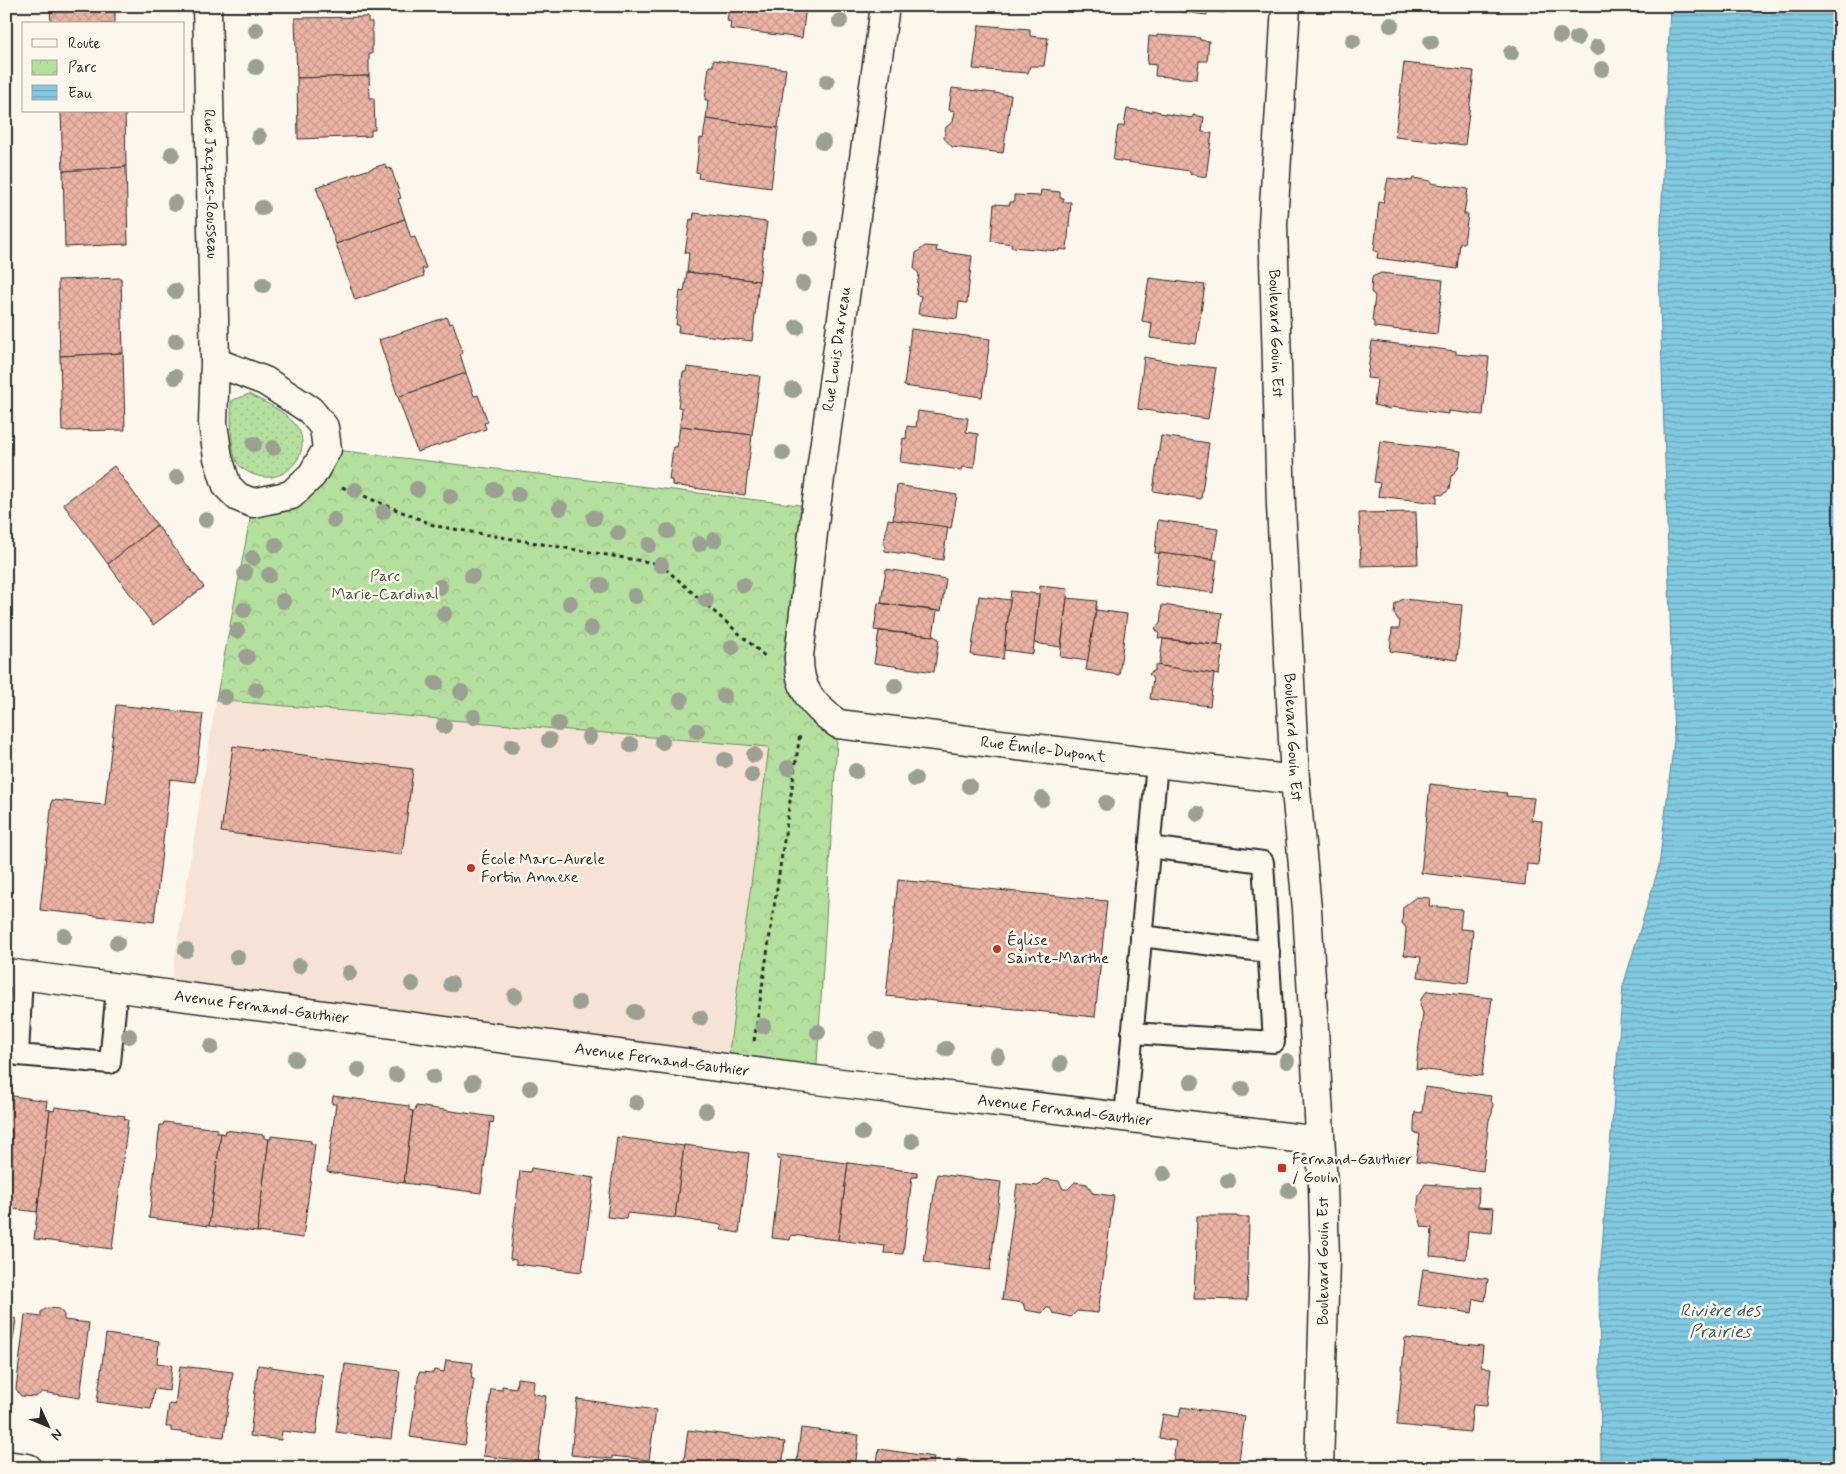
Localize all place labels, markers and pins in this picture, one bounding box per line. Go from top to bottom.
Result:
place label: École Marc-Aurele Fortin Annexe [481,849,605,888]
marker: École Marc-Aurele Fortin Annexe [465,862,477,874]
place label: Église Sainte-Marthe [1007,930,1109,969]
marker: Église Sainte-Marthe [991,943,1003,955]
place label: Fernand-Gauthier / Gouin [1292,1149,1413,1188]
marker: Fernand-Gauthier / Gouin [1276,1162,1288,1174]

